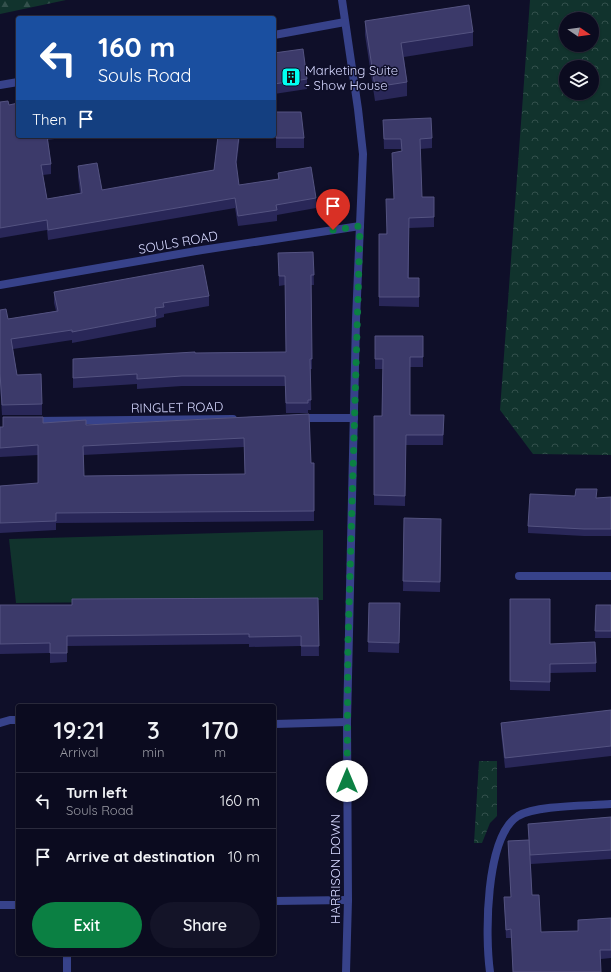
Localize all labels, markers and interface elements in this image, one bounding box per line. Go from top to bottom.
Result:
north arrow [559,12,599,52]
map controls [559,12,599,100]
text: 160 m [98,29,175,64]
icon: left [32,32,84,84]
button: layers [559,60,599,100]
place label: Marketing Suite - Show House [305,62,398,93]
text: Souls Road [98,64,191,87]
building icon: Marketing Suite - Show House [280,66,302,88]
icon: arrive [75,108,97,130]
text: Then [32,110,67,129]
pin [316,189,350,230]
icon: arrive [322,195,344,217]
street label: SOULS ROAD [137,227,219,257]
street label: RINGLET ROAD [131,398,223,416]
text: 19:21 [53,715,105,745]
text: 3 [147,715,160,745]
text: 170 [202,715,239,745]
text: Arrival [60,744,99,760]
text: min [142,744,164,760]
text: m [214,744,226,760]
position arrow [326,760,368,802]
text: Turn left [66,783,128,802]
icon: left [32,790,54,812]
text: 160 m [220,791,260,810]
text: Souls Road [66,802,133,818]
street label: HARRISON DOWN [327,814,343,924]
icon: arrive [32,846,54,868]
text: Arrive at destination [66,847,215,866]
text: 10 m [228,847,260,866]
button: Exit [32,902,142,948]
button: Share [150,902,260,948]

